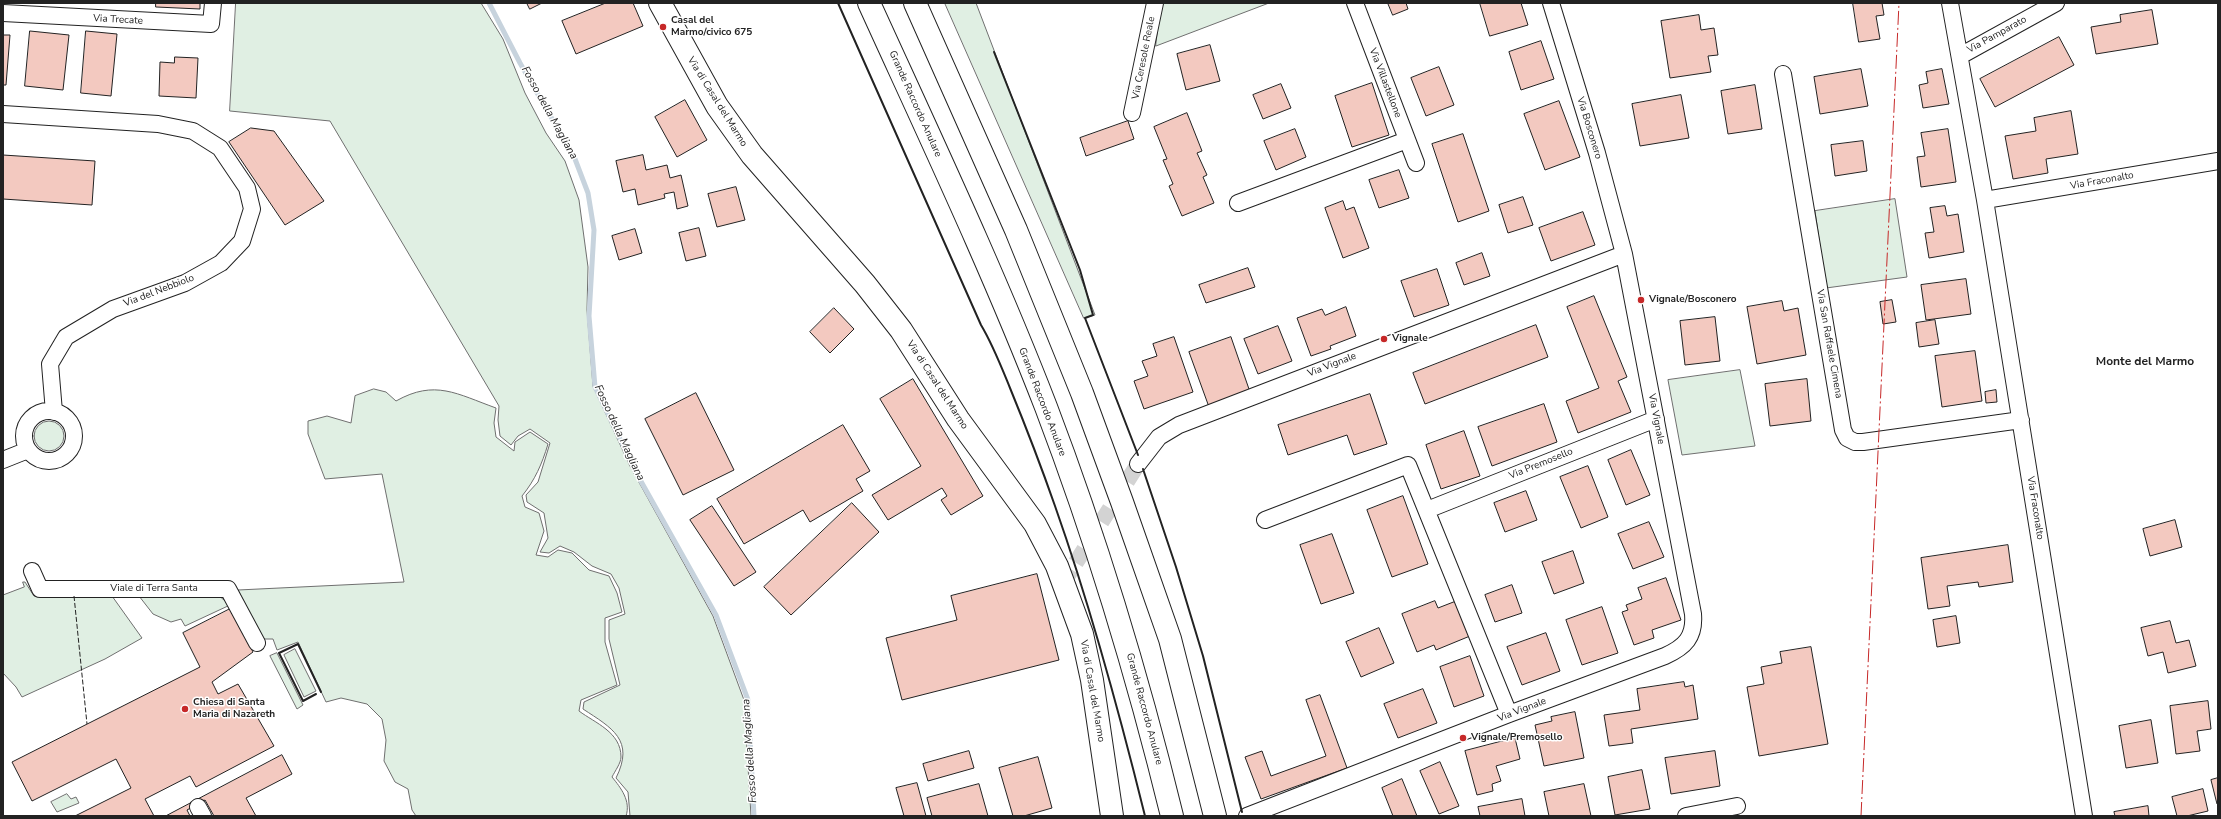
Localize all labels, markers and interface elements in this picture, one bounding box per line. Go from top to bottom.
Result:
street label: Via Trecate [93,13,143,27]
street label: Via Pamparato [1965,14,2029,56]
place label: Casal del Marmo/civico 675 [671,15,752,38]
street label: Via Ceresole Reale [1130,16,1158,100]
marker: Casal del Marmo/civico 675 [658,22,668,32]
street label: Via Villastellone [1366,47,1404,119]
street label: Grande Raccordo Anulare [886,49,944,159]
street label: Via di Casal del Marmo [684,55,750,149]
water label: Fosso della Magliana [518,64,580,162]
street label: Via Bosconero [1574,95,1604,161]
street label: Via Fraconalto [2069,170,2135,192]
street label: Via del Nebbiolo [122,272,196,310]
street label: Via San Raffaele Cimena [1813,289,1845,399]
place label: Vignale/Bosconero [1649,294,1737,306]
marker: Vignale/Bosconero [1636,295,1646,305]
place label: Vignale [1392,333,1428,345]
marker: Vignale [1379,334,1389,344]
street label: Via di Casal del Marmo [904,338,970,432]
street label: Grande Raccordo Anulare [1016,346,1068,458]
street label: Via Vignale [1306,350,1358,380]
district label: Monte del Marmo [2096,355,2194,369]
water label: Fosso della Magliana [591,383,647,483]
street label: Via Vignale [1645,393,1667,445]
street label: Via Premosello [1507,446,1575,482]
street label: Via Fraconalto [2024,475,2046,541]
street label: Viale di Terra Santa [110,583,198,595]
street label: Via di Casal del Marmo [1077,639,1107,743]
street label: Grande Raccordo Anulare [1123,652,1165,766]
street label: Via Vignale [1496,695,1548,725]
place label: Chiesa di Santa Maria di Nazareth [193,697,275,720]
water label: Fosso della Magliana [740,699,760,803]
marker: Chiesa di Santa Maria di Nazareth [180,704,190,714]
place label: Vignale/Premosello [1471,732,1562,744]
marker: Vignale/Premosello [1458,733,1468,743]

